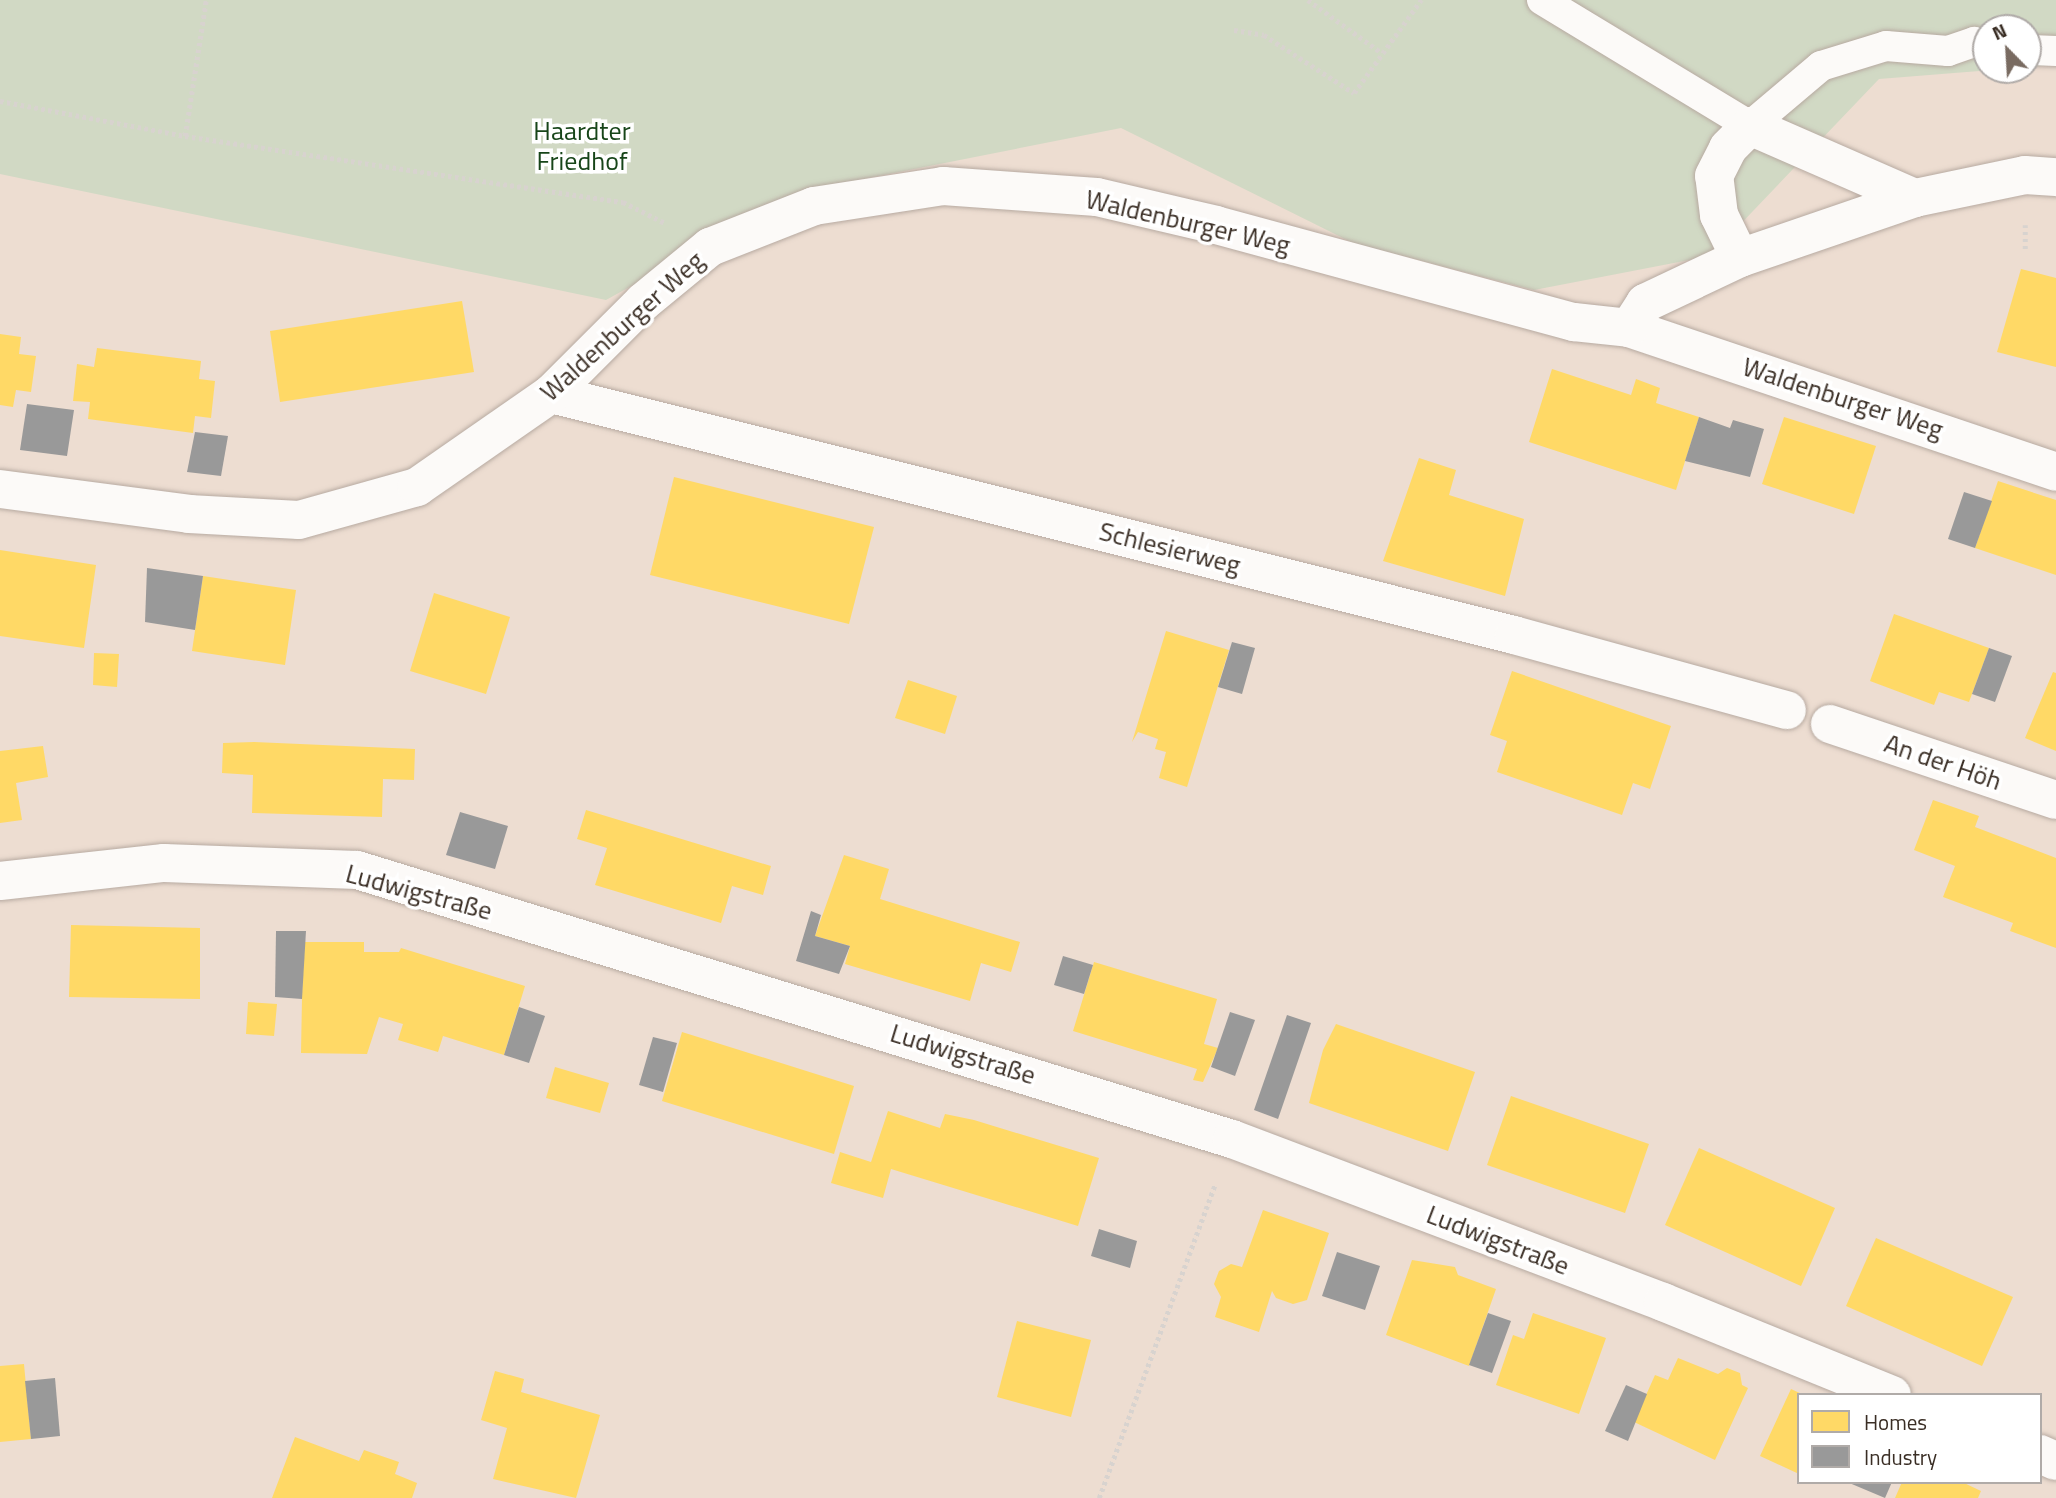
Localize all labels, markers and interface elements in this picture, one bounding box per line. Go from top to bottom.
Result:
north arrow [1972,14,2042,84]
text: N [1987,15,2011,47]
park label: Haardter Friedhof [533,115,631,176]
street label: Waldenburger Weg [1083,183,1293,261]
street label: Waldenburger Weg [534,244,710,408]
street label: Waldenburger Weg [1739,351,1947,445]
street label: Schlesierweg [1096,515,1244,581]
street label: An der Höh [1880,727,2006,797]
street label: Ludwigstraße [342,858,496,926]
street label: Ludwigstraße [887,1017,1039,1091]
street label: Ludwigstraße [1422,1199,1574,1281]
legend [1797,1393,2042,1484]
text: Homes [1864,1406,1927,1438]
text: Industry [1864,1441,1937,1473]

